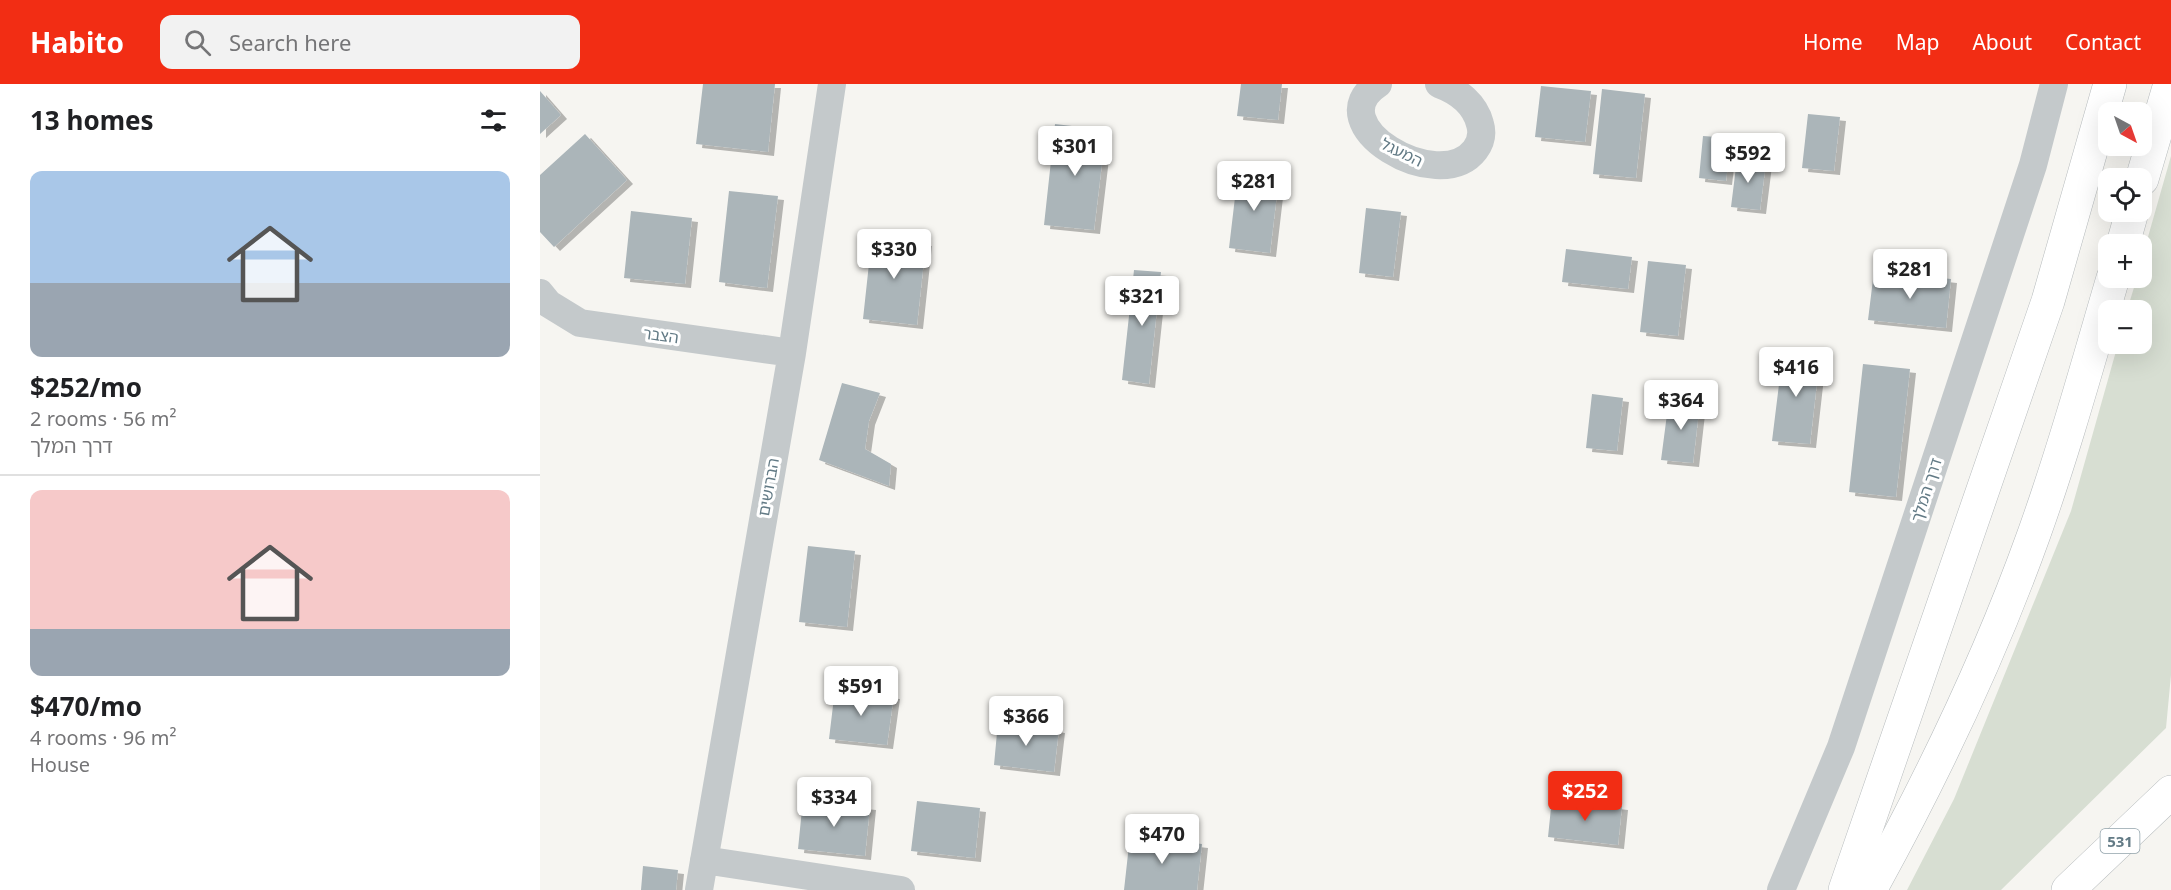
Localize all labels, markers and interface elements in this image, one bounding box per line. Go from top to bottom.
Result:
search box [160,15,580,69]
text: Habito [30,23,124,61]
icon: search [181,26,214,59]
text: Search here [229,27,351,57]
text: Home [1803,28,1863,56]
text: Map [1896,28,1939,56]
text: About [1972,28,2032,56]
text: Contact [2065,28,2141,56]
text: 13 homes [30,102,154,138]
north arrow [2098,102,2152,156]
map controls [2098,102,2152,354]
icon: filters [477,104,510,137]
pin: $301 [1039,126,1111,177]
text: $301 [1052,132,1098,159]
street label: המעגל [1377,132,1427,172]
pin: $592 [1712,133,1784,184]
text: $592 [1725,139,1771,166]
pin: $281 [1218,161,1290,212]
text: $281 [1231,167,1277,194]
button: locate [2098,168,2152,222]
icon: home [216,210,324,318]
pin: $330 [858,229,930,280]
button: + [2098,234,2152,288]
text: $330 [871,235,917,262]
pin: $281 [1874,249,1946,300]
text: $281 [1887,255,1933,282]
pin: $321 [1106,276,1178,327]
text: $321 [1119,282,1165,309]
button: − [2098,300,2152,354]
street label: הצבר [642,322,680,348]
pin: $416 [1760,347,1832,398]
text: $416 [1773,353,1819,380]
text: $252/mo [30,369,142,405]
pin: $364 [1645,380,1717,431]
text: $364 [1658,386,1704,413]
text: 2 rooms · 56 m² [30,405,177,432]
text: דרך המלך [30,432,113,459]
street label: דרך המלך [1905,455,1947,525]
street label: הברושים [752,456,784,518]
icon: home [216,529,324,637]
pin: $591 [825,666,897,717]
text: $591 [838,672,884,699]
text: $470/mo [30,688,142,724]
pin: $366 [990,696,1062,747]
text: $366 [1003,702,1049,729]
text: 4 rooms · 96 m² [30,724,177,751]
text: House [30,751,90,778]
pin: $252 [1549,771,1621,822]
pin: $334 [798,777,870,828]
text: $252 [1562,777,1608,804]
text: $334 [811,783,857,810]
pin: $470 [1126,814,1198,865]
text: $470 [1139,820,1185,847]
road number: 531 [2100,829,2140,853]

